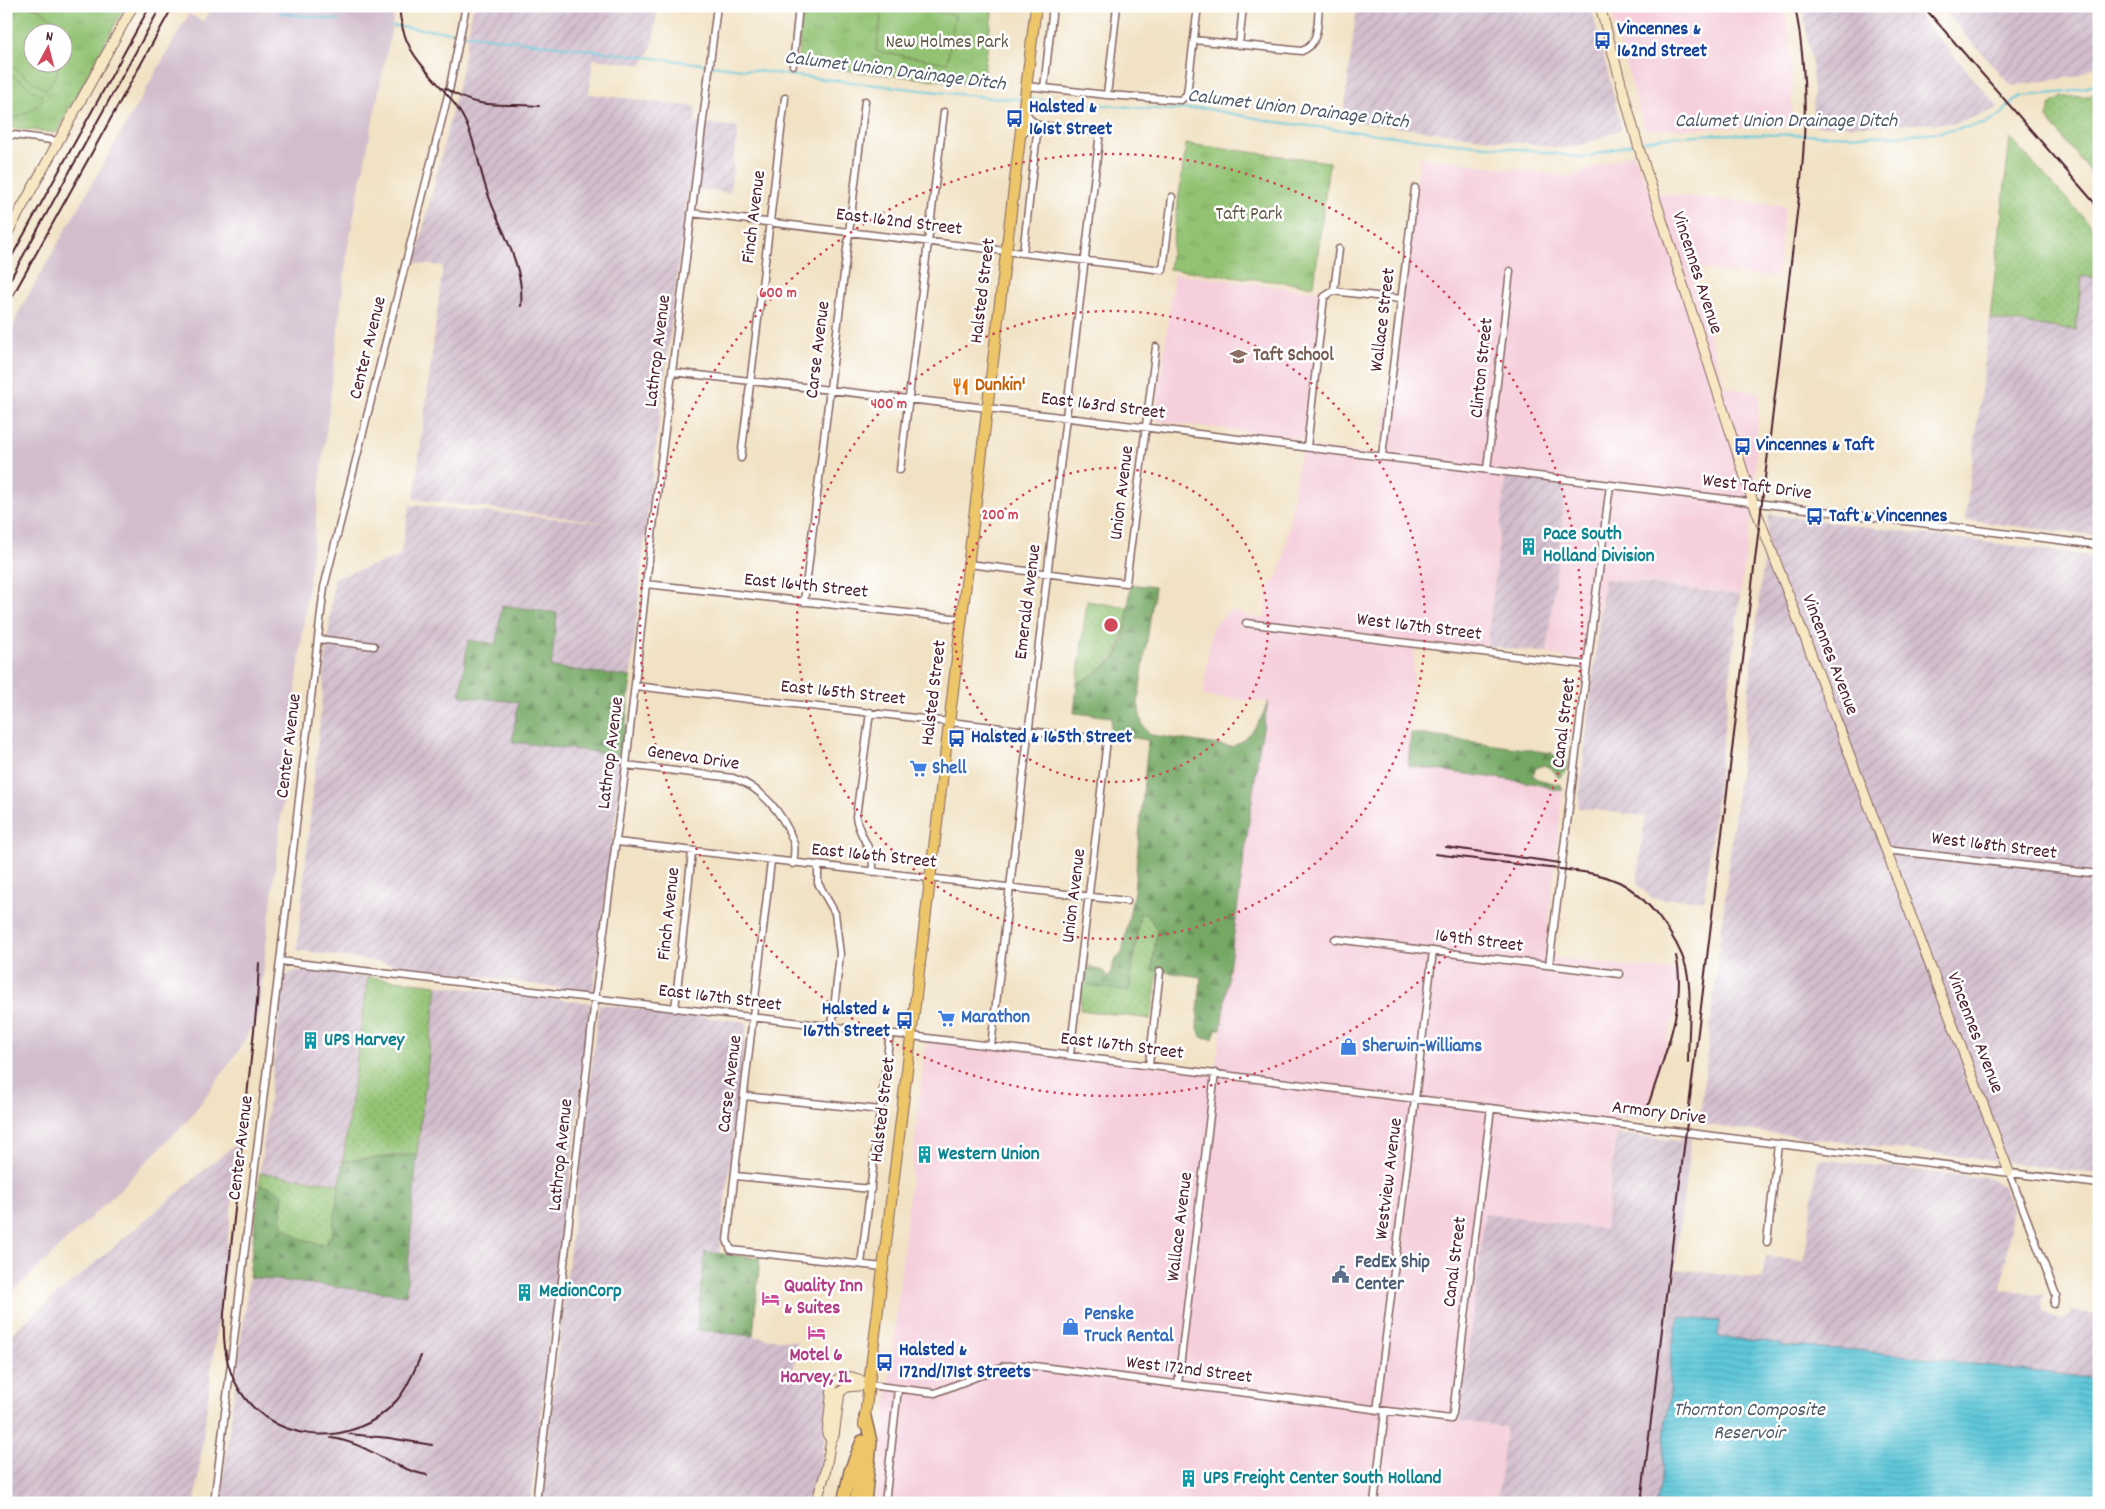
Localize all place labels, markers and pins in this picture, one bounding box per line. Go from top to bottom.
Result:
place label: Vincennes & 162nd Street [1617,17,1707,66]
bus stop icon: Vincennes & 162nd Street [1593,31,1613,51]
place label: Halsted & 161st Street [1029,95,1112,144]
bus stop icon: Halsted & 161st Street [1005,109,1025,129]
place label: Taft School [1253,343,1334,370]
school or university icon: Taft School [1229,346,1249,366]
place label: Dunkin' [975,373,1026,400]
restaurant icon: Dunkin' [951,376,971,396]
place label: Vincennes & Taft [1756,433,1875,460]
bus stop icon: Vincennes & Taft [1732,436,1752,456]
place label: Taft & Vincennes [1829,504,1948,531]
bus stop icon: Taft & Vincennes [1805,507,1825,527]
place label: Pace South Holland Division [1543,522,1655,571]
building icon: Pace South Holland Division [1519,536,1539,556]
centre of rings [1102,616,1120,634]
place label: Halsted & 165th Street [971,725,1132,752]
bus stop icon: Halsted & 165th Street [947,728,967,748]
place label: Shell [932,756,967,783]
supermarket icon: Shell [908,759,928,779]
place label: Halsted & 167th Street [803,997,890,1046]
place label: Marathon [961,1005,1030,1032]
supermarket icon: Marathon [937,1008,957,1028]
bus stop icon: Halsted & 167th Street [894,1011,914,1031]
place label: UPS Harvey [324,1028,405,1055]
building icon: UPS Harvey [300,1031,320,1051]
place label: Sherwin-Williams [1362,1034,1482,1061]
shop icon: Sherwin-Williams [1338,1037,1358,1057]
place label: Western Union [938,1142,1040,1169]
building icon: Western Union [914,1145,934,1165]
place label: FedEx Ship Center [1355,1250,1430,1299]
public building icon: FedEx Ship Center [1331,1264,1351,1284]
place label: Quality Inn & Suites [784,1274,863,1323]
place label: MedionCorp [539,1279,622,1306]
building icon: MedionCorp [515,1282,535,1302]
hotel icon: Quality Inn & Suites [760,1288,780,1308]
place label: Penske Truck Rental [1084,1302,1174,1351]
shop icon: Penske Truck Rental [1060,1316,1080,1336]
hotel icon: Motel 6 Harvey, IL [806,1323,826,1343]
place label: Halsted & 172nd/171st Streets [899,1338,1031,1387]
place label: Motel 6 Harvey, IL [780,1343,852,1392]
bus stop icon: Halsted & 172nd/171st Streets [875,1352,895,1372]
place label: UPS Freight Center South Holland [1203,1466,1442,1493]
building icon: UPS Freight Center South Holland [1179,1469,1199,1489]

